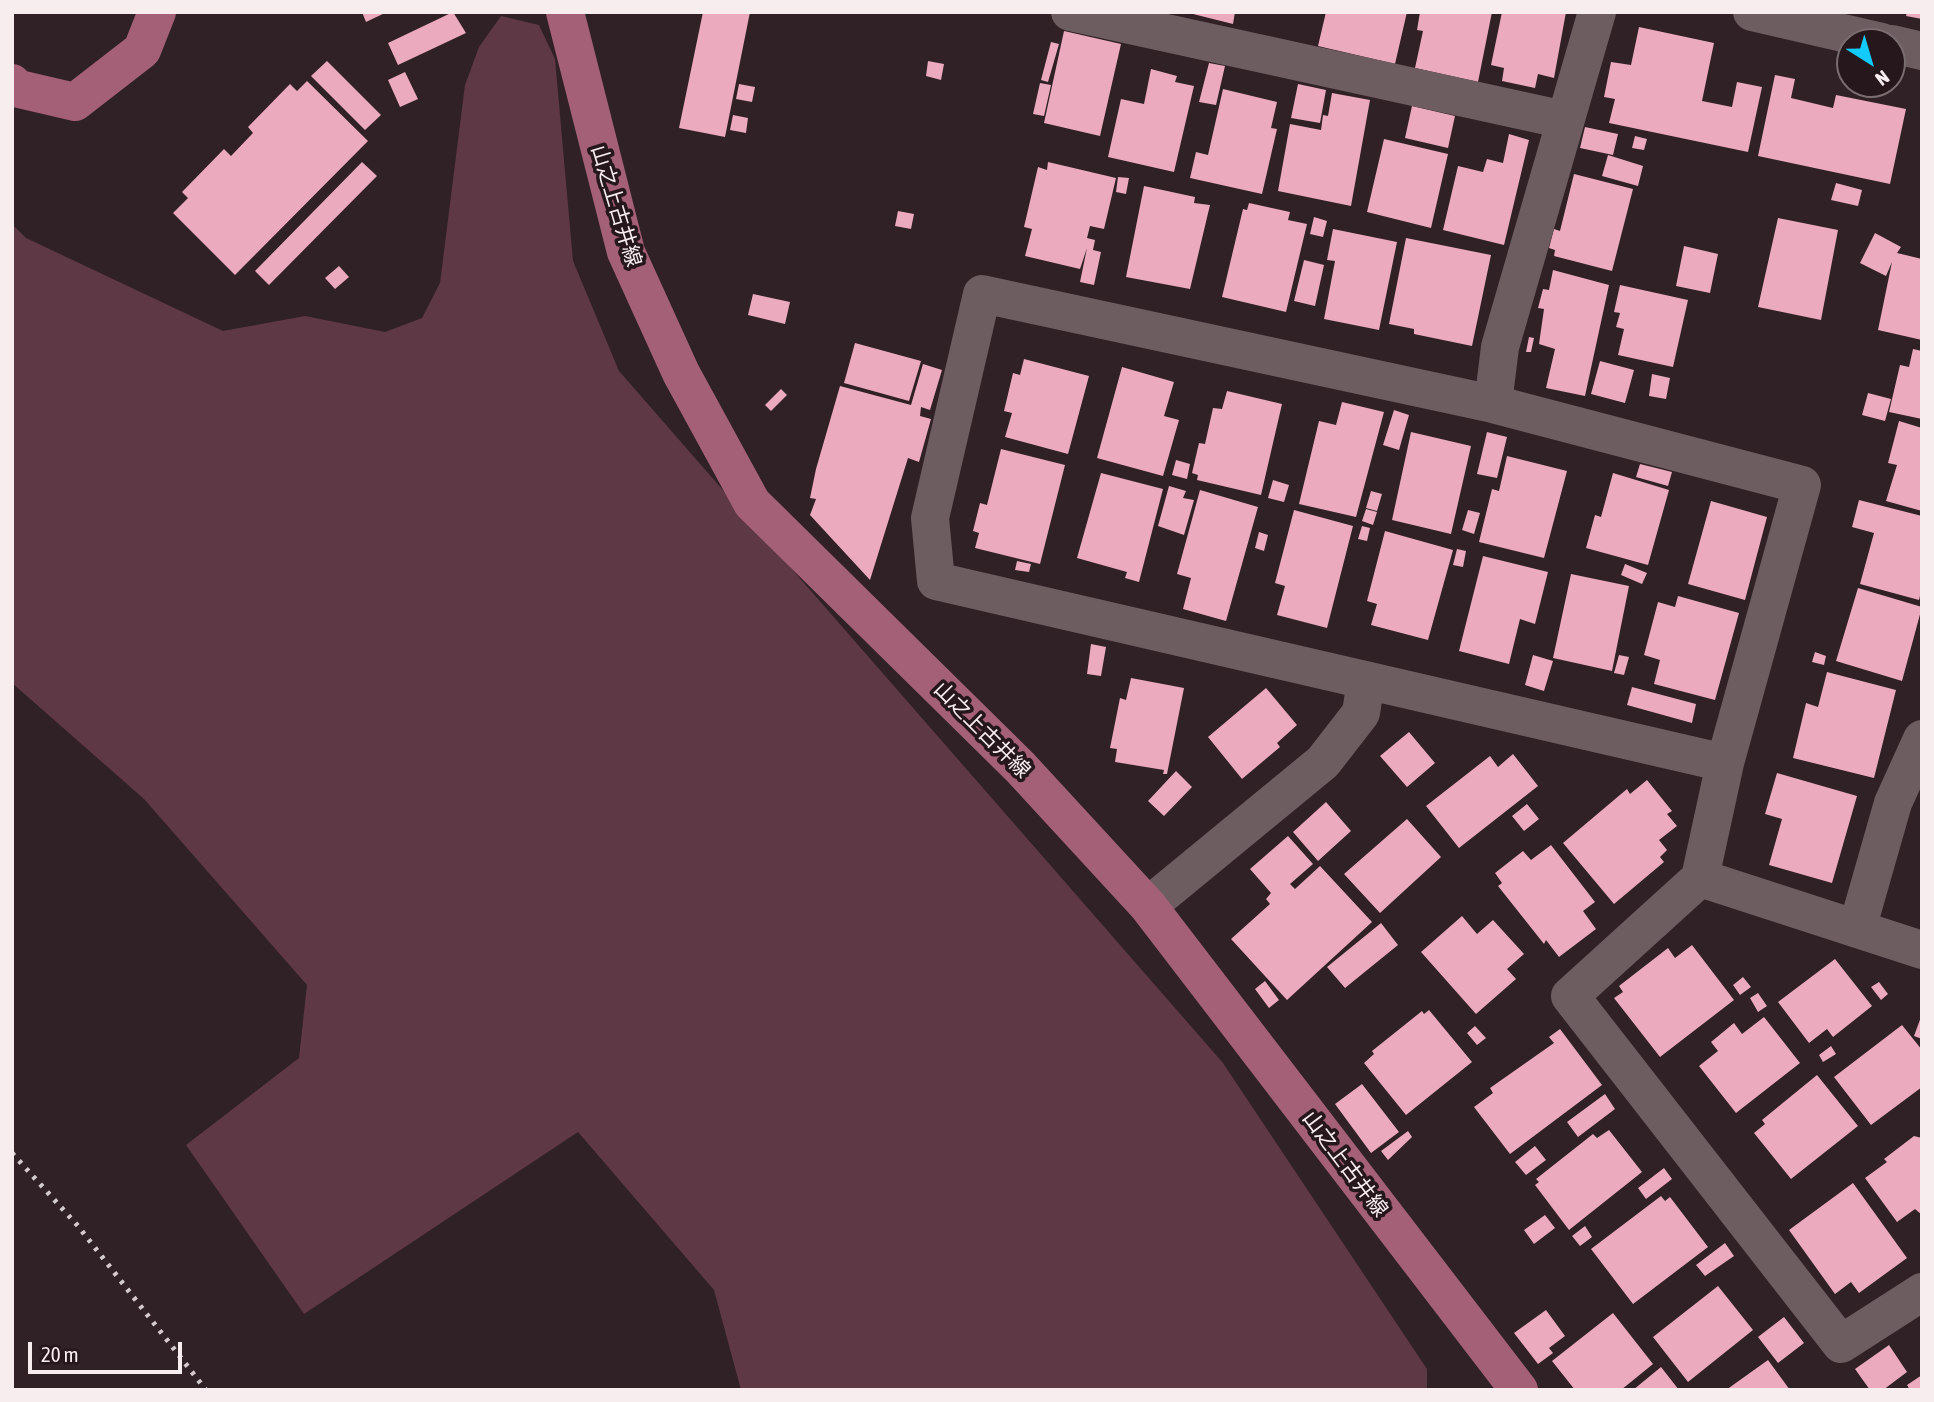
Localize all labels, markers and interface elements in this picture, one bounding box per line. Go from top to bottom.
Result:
north arrow [1836,28,1906,98]
text: N [1871,66,1894,90]
street label: 山之上古井線 [586,142,646,270]
street label: 山之上古井線 [929,677,1035,783]
street label: 山之上古井線 [1297,1106,1393,1222]
scale bar [32,1328,186,1372]
text: 20 m [41,1342,79,1366]

